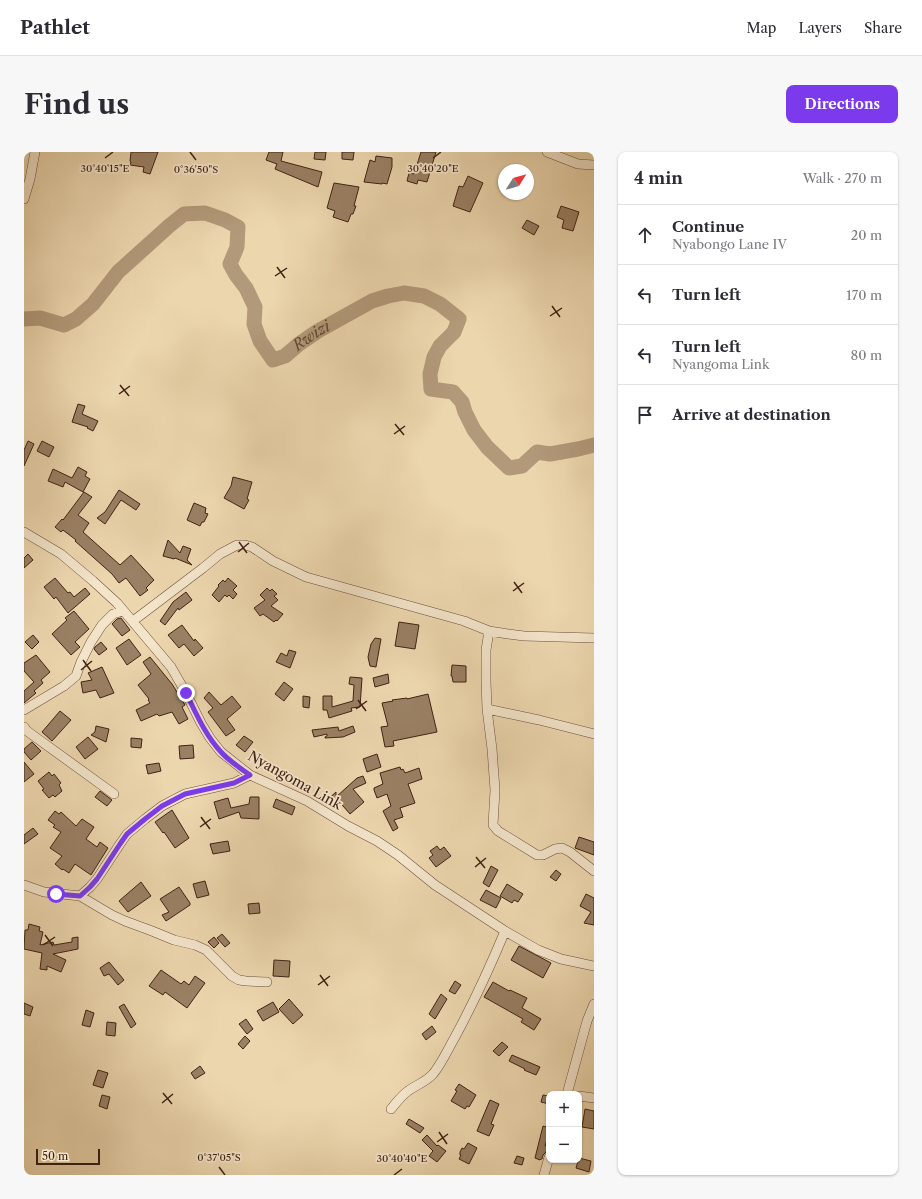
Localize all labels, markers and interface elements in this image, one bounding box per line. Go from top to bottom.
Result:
text: Pathlet [20,16,90,39]
text: Map [746,19,776,37]
text: Layers [798,19,842,37]
text: Share [864,19,902,37]
button: Directions [786,85,898,123]
text: Find us [24,87,129,121]
text: 30°40'15"E [81,162,130,175]
text: 30°40'20"E [407,162,459,175]
text: 0°36'50"S [174,163,218,176]
north arrow [498,164,534,200]
text: 4 min [634,168,683,188]
text: Walk · 270 m [803,170,882,186]
text: Continue [672,217,744,236]
icon: ahead [634,224,656,246]
text: 20 m [851,227,882,243]
text: Nyabongo Lane IV [672,236,787,252]
icon: left [634,284,656,306]
text: Turn left [672,285,741,304]
text: 170 m [846,287,882,303]
water label: Rwizi [287,316,334,355]
text: Turn left [672,337,741,356]
icon: left [634,344,656,366]
text: 80 m [850,347,882,363]
text: Nyangoma Link [672,356,769,372]
icon: arrive [634,404,656,426]
text: Arrive at destination [672,405,831,424]
route end [177,684,195,702]
street label: Nyangoma Link [245,747,346,814]
route start [47,885,65,903]
map controls [546,1091,582,1163]
button: + [546,1091,582,1127]
button: − [546,1127,582,1163]
scale bar [36,1147,100,1166]
text: 50 m [42,1149,68,1163]
text: 0°37'05"S [197,1151,241,1164]
text: 30°40'40"E [377,1152,428,1165]

